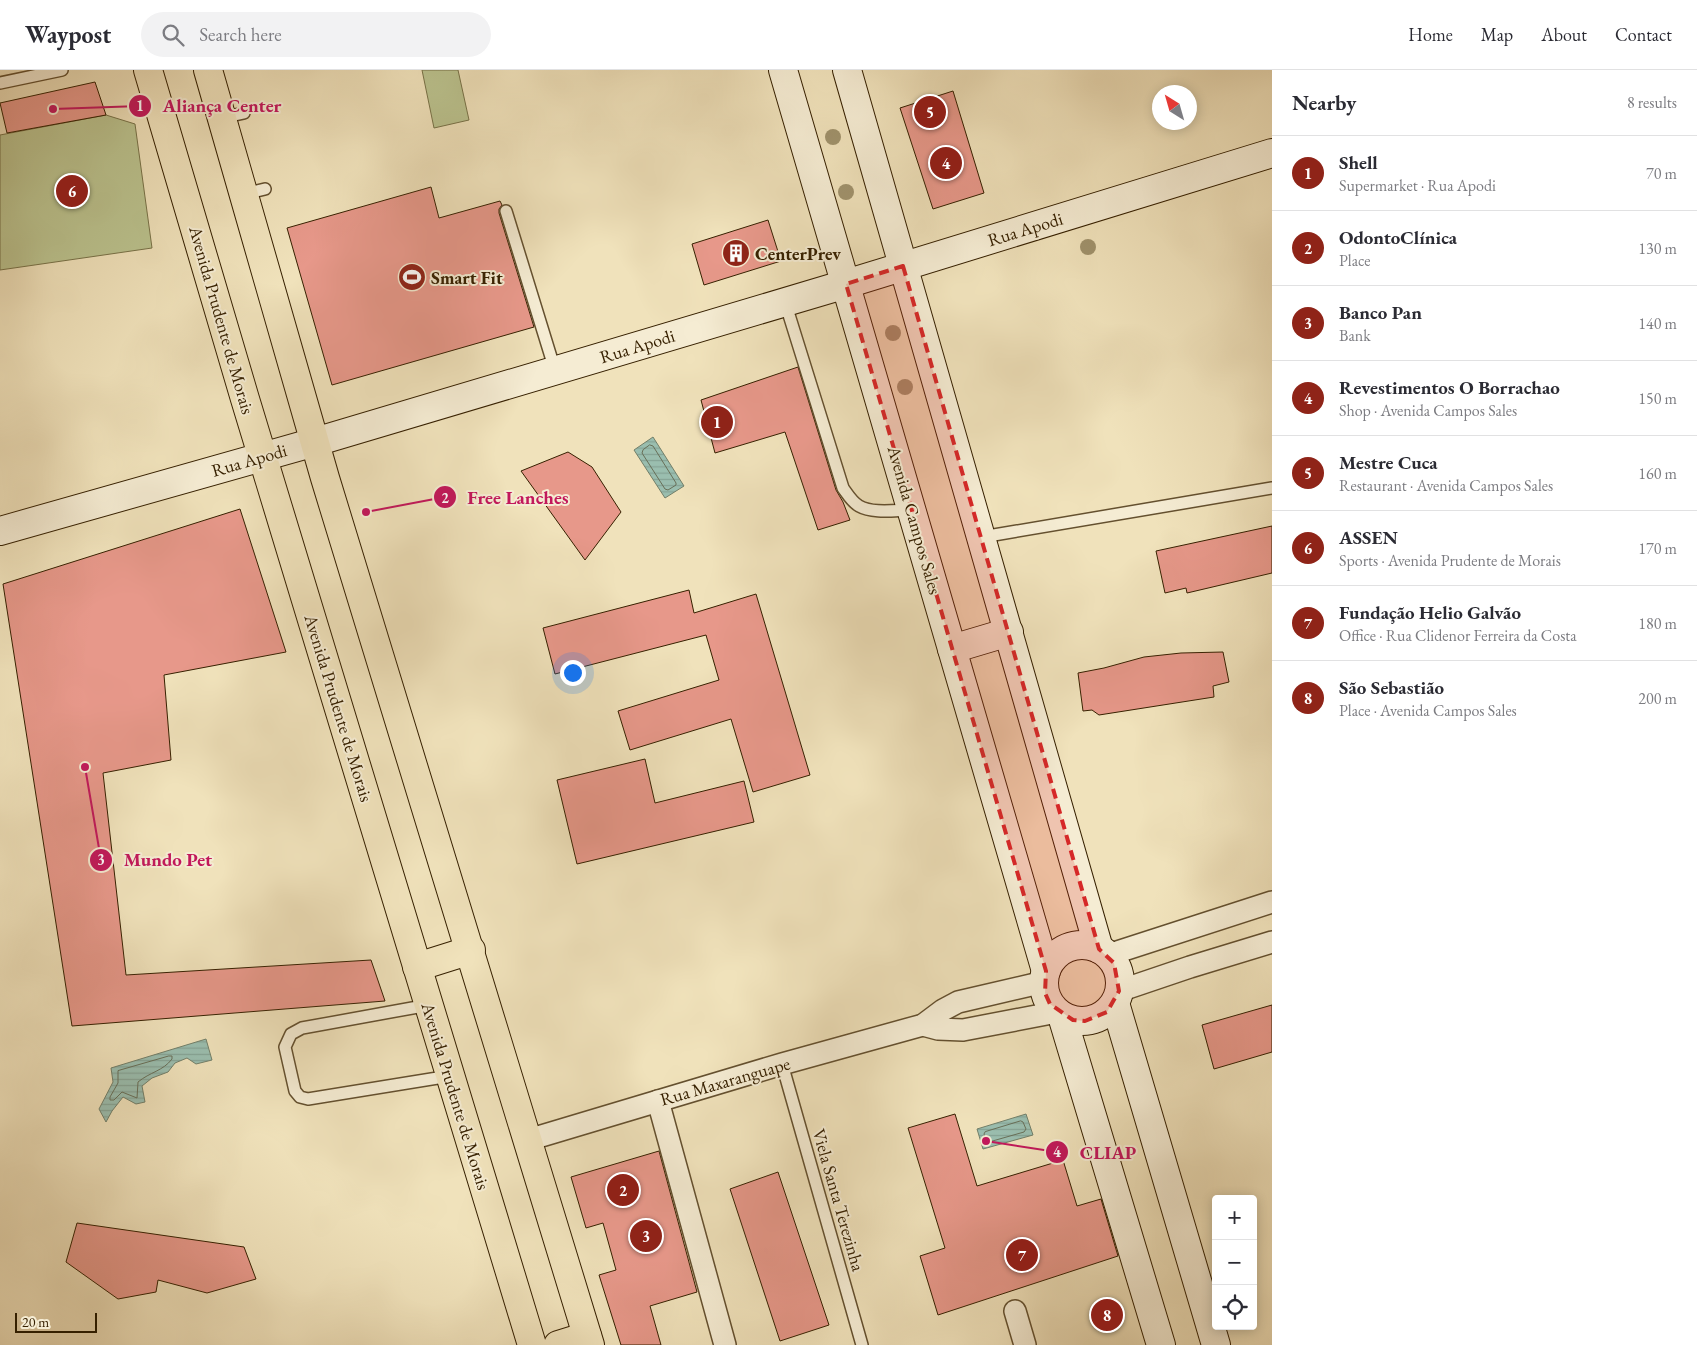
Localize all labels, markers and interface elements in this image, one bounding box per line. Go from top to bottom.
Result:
search box [141,12,491,57]
text: Waypost [25,19,111,50]
icon: search [159,21,187,49]
text: Search here [199,22,282,47]
text: Home [1408,23,1453,46]
text: Map [1481,23,1513,46]
text: About [1541,23,1587,46]
text: Contact [1615,23,1672,46]
north arrow [1152,85,1197,130]
callout: Aliança Center [128,89,291,123]
text: Nearby [1292,89,1356,116]
text: 8 results [1627,92,1677,113]
text: Aliança Center [162,93,282,118]
pin: 5 [914,93,946,131]
text: 1 [136,96,144,115]
pin: 4 [930,144,962,182]
text: Shell [1339,150,1378,175]
text: 1 [1304,163,1312,184]
text: 70 m [1646,163,1677,184]
pin: 6 [56,172,88,210]
text: Supermarket · Rua Apodi [1339,175,1496,196]
street label: Rua Apodi [985,207,1066,251]
street label: Avenida Prudente de Morais [184,222,260,417]
text: OdontoClínica [1339,225,1457,250]
building icon: CenterPrev [721,238,751,268]
text: 2 [1304,238,1312,259]
text: 130 m [1638,238,1677,259]
place label: CenterPrev [755,242,841,265]
text: Place [1339,250,1371,271]
sports icon: Smart Fit [397,262,427,292]
place label: Smart Fit [431,266,503,289]
text: Banco Pan [1339,300,1422,325]
text: 3 [1304,313,1312,334]
text: 140 m [1638,313,1677,334]
street label: Rua Apodi [597,324,678,368]
text: Bank [1339,325,1371,346]
text: Revestimentos O Borrachao [1339,375,1560,400]
text: 4 [1304,388,1312,409]
text: 150 m [1638,388,1677,409]
text: Shop · Avenida Campos Sales [1339,400,1517,421]
pin: 1 [701,403,733,441]
street label: Rua Apodi [209,438,290,482]
street label: Avenida Campos Sales [882,442,947,597]
text: Mestre Cuca [1339,450,1438,475]
text: 5 [1304,463,1312,484]
text: 160 m [1638,463,1677,484]
text: Restaurant · Avenida Campos Sales [1339,475,1553,496]
callout: Free Lanches [433,480,579,514]
text: Free Lanches [467,485,569,510]
text: 2 [441,488,449,507]
text: ASSEN [1339,525,1398,550]
text: 6 [1304,538,1312,559]
text: 170 m [1638,538,1677,559]
text: Sports · Avenida Prudente de Morais [1339,550,1561,571]
text: Fundação Helio Galvão [1339,600,1521,625]
street label: Avenida Prudente de Morais [299,611,379,805]
text: 7 [1304,613,1312,634]
text: 180 m [1638,613,1677,634]
text: Office · Rua Clidenor Ferreira da Costa [1339,625,1577,646]
your location [560,660,586,686]
text: São Sebastião [1339,675,1444,700]
text: 8 [1304,688,1312,709]
text: 200 m [1638,688,1677,709]
text: Place · Avenida Campos Sales [1339,700,1517,721]
callout: Mundo Pet [89,843,222,877]
text: Mundo Pet [124,847,212,872]
text: 3 [97,850,105,869]
street label: Avenida Prudente de Morais [416,999,496,1193]
street label: Rua Maxaranguape [657,1051,793,1111]
street label: Viela Santa Terezinha [808,1126,871,1275]
callout: CLIAP [1044,1135,1146,1169]
text: CLIAP [1080,1140,1137,1165]
text: 4 [1053,1142,1062,1161]
pin: 2 [607,1171,639,1209]
map controls [1212,1195,1257,1330]
button: + [1212,1195,1257,1240]
pin: 3 [630,1217,662,1255]
pin: 7 [1006,1236,1038,1274]
button: − [1212,1240,1257,1285]
button: locate [1212,1285,1257,1330]
pin: 8 [1091,1296,1123,1334]
scale bar [15,1310,98,1333]
text: 20 m [22,1313,49,1331]

